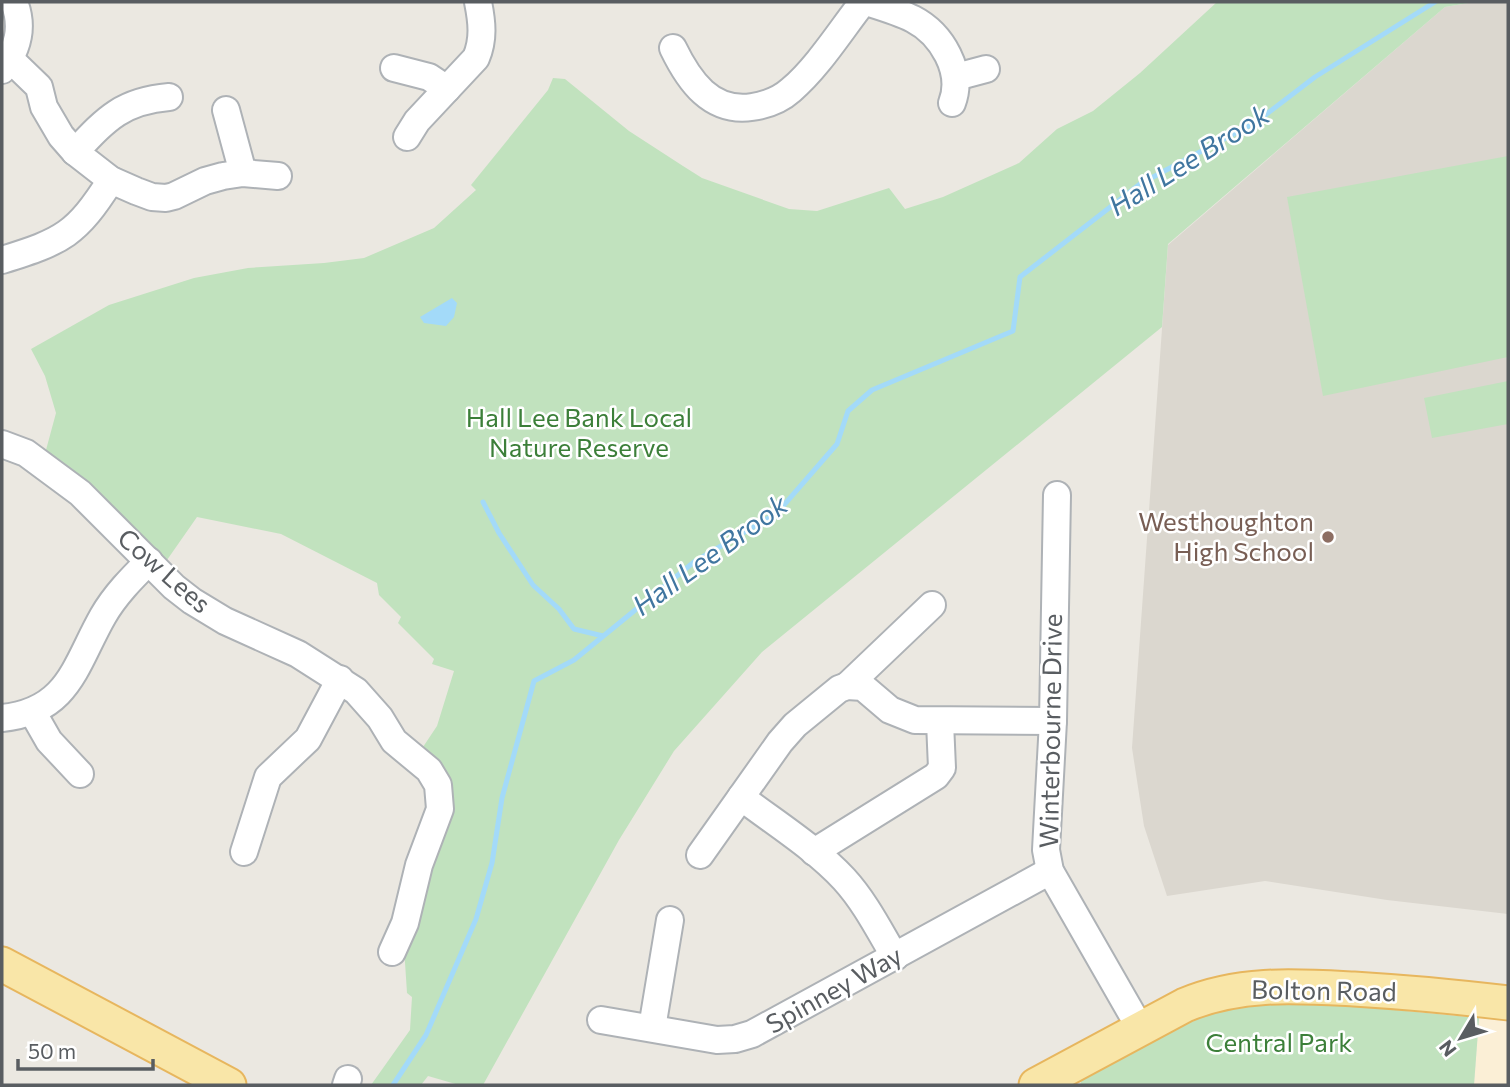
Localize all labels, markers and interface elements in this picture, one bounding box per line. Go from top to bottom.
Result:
water label: Hall Lee Brook [1102,96,1276,222]
park label: Hall Lee Bank Local Nature Reserve [466,401,692,462]
water label: Hall Lee Brook [625,486,794,622]
place label: Westhoughton High School [1138,505,1314,566]
street label: Cow Lees [112,521,218,619]
marker: Westhoughton High School [1320,529,1336,545]
street label: Winterbourne Drive [1032,613,1067,849]
street label: Spinney Way [760,939,907,1039]
street label: Bolton Road [1251,973,1397,1006]
north arrow [1426,1003,1496,1073]
park label: Central Park [1206,1026,1352,1057]
scale bar [18,1028,152,1072]
text: N [1434,1036,1461,1061]
text: 50 m [28,1038,76,1063]

